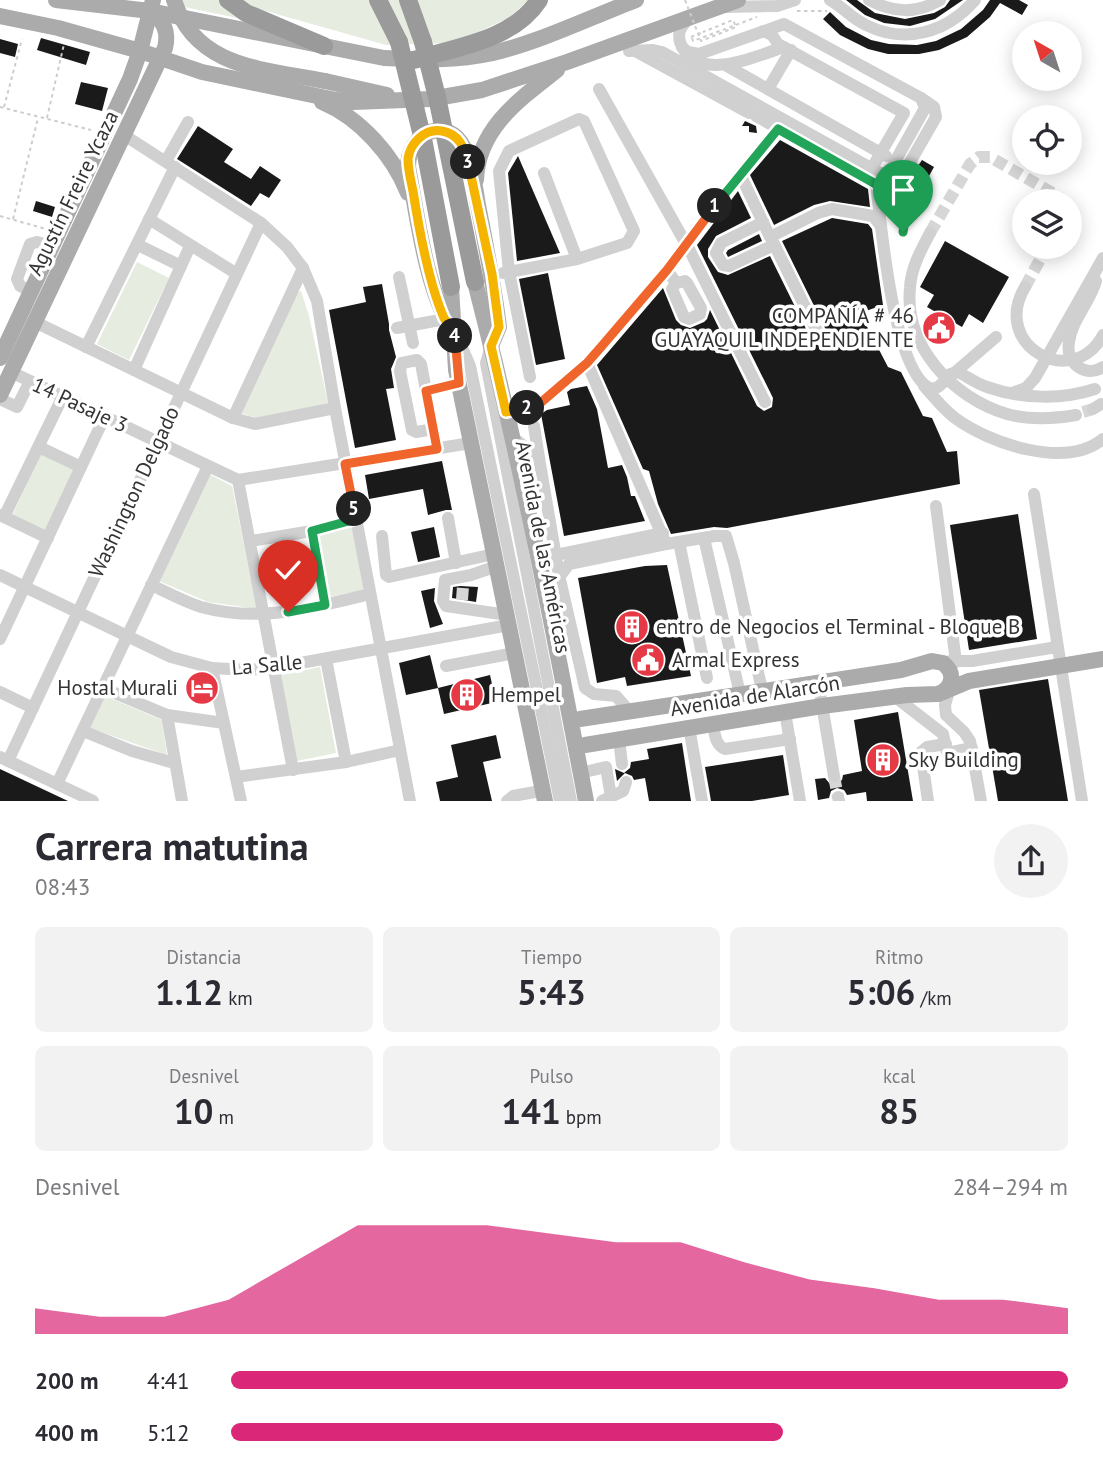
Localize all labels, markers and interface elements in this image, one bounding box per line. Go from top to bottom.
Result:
north arrow [1012,21,1082,91]
map controls [1012,21,1082,259]
button: locate [1012,105,1082,175]
street label: Agustín Freire Ycaza [21,106,124,280]
pin: 3 [450,144,486,180]
text: 3 [462,149,473,173]
pin [873,160,933,232]
icon: arrive [884,171,922,209]
pin: 1 [698,188,732,224]
button: layers [1012,189,1082,259]
text: 1 [709,193,720,217]
place label: COMPAÑÍA # 46 GUAYAQUIL INDEPENDIENTE [654,302,914,353]
public building icon: COMPAÑÍA # 46 GUAYAQUIL INDEPENDIENTE [920,309,958,347]
pin: 4 [438,318,472,354]
text: 4 [449,323,460,347]
street label: 14 Pasaje 3 [28,371,132,438]
pin: 2 [510,390,544,426]
text: 2 [521,395,532,419]
street label: Washington Delgado [82,402,185,582]
street label: Avenida de las Américas [510,438,577,655]
pin: 5 [336,491,372,526]
text: 5 [348,496,359,520]
pin [258,540,318,612]
icon: check [269,551,307,589]
building icon: entro de Negocios el Terminal - Bloque B [613,608,651,646]
place label: entro de Negocios el Terminal - Bloque B [656,613,1020,640]
public building icon: Armal Express [629,641,667,679]
place label: Armal Express [672,646,800,673]
street label: La Salle [230,648,303,681]
hotel icon: Hostal Murali [183,669,221,707]
street label: Avenida de Alarcón [668,669,842,722]
place label: Hostal Murali [57,674,178,701]
building icon: Hempel [448,676,486,714]
place label: Hempel [491,681,561,708]
building icon: Sky Building [864,741,902,779]
place label: Sky Building [908,746,1019,773]
text: Carrera matutina [35,821,309,870]
button: share [994,824,1068,898]
text: 08:43 [35,872,90,901]
text: Distancia [166,945,241,969]
text: Tiempo [521,945,582,969]
text: Ritmo [875,945,923,969]
text: 1.12 [155,969,223,1015]
text: 5:43 [517,969,586,1015]
text: 5:06 [847,969,915,1015]
text: km [223,986,253,1010]
text: /km [915,986,952,1010]
text: Desnivel [169,1064,239,1088]
text: Pulso [530,1064,573,1088]
text: kcal [883,1064,915,1088]
text: 10 [174,1088,213,1134]
text: 141 [501,1088,561,1134]
text: 85 [879,1088,919,1134]
text: m [213,1105,234,1129]
text: bpm [561,1105,602,1129]
text: Desnivel [35,1172,119,1201]
text: 284–294 m [953,1172,1068,1201]
text: 200 m [35,1366,98,1395]
text: 4:41 [147,1366,190,1395]
text: 400 m [35,1418,98,1447]
text: 5:12 [147,1418,190,1447]

